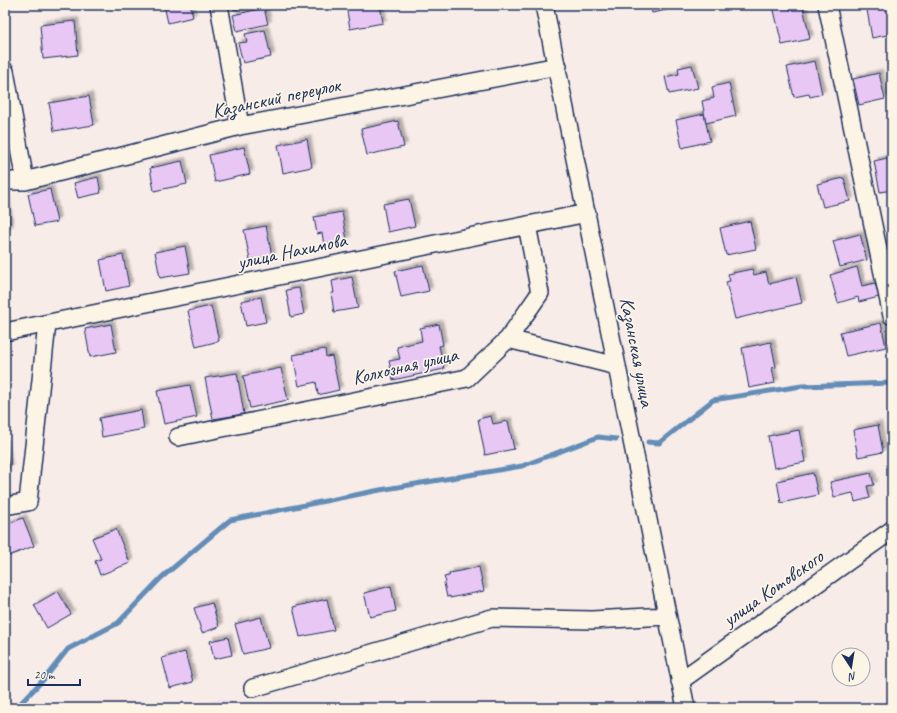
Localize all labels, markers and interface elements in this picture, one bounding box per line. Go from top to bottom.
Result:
street label: Казанский переулок [210,72,344,125]
street label: улица Нахимова [234,227,350,275]
street label: Казанская улица [613,295,660,410]
street label: Колхозная улица [350,341,461,390]
street label: улица Котовского [717,544,829,632]
north arrow [831,647,871,687]
scale bar [28,661,80,687]
text: 20 m [34,667,56,683]
text: N [846,669,858,685]

